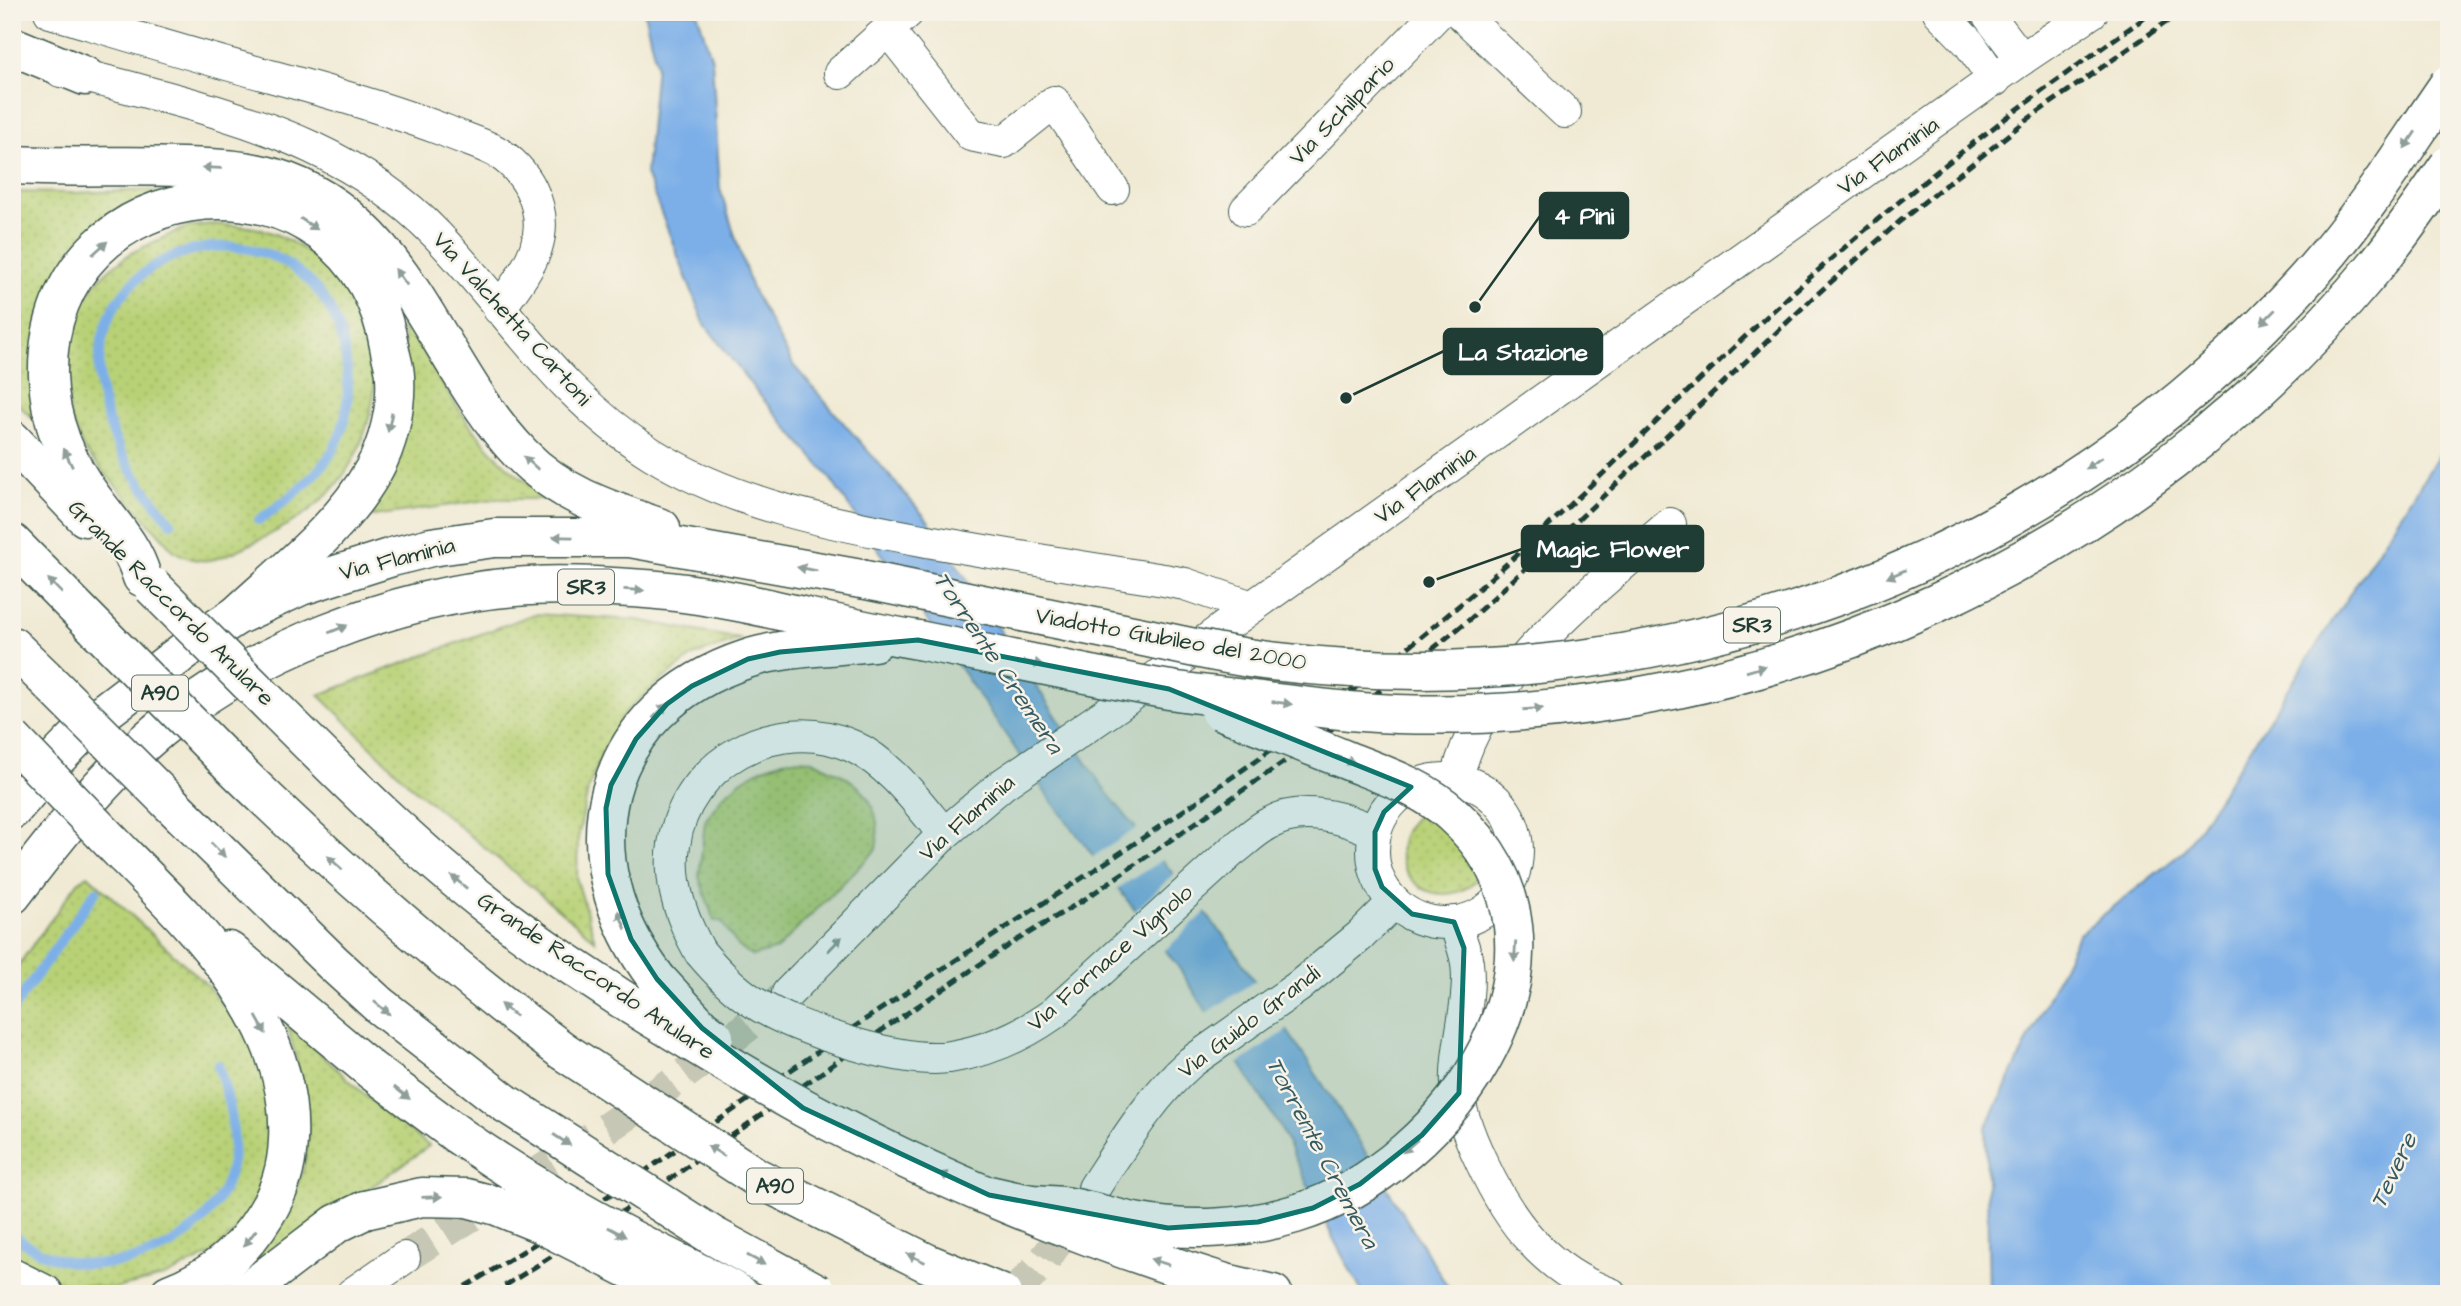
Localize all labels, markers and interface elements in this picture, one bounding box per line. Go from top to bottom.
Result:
street label: Via Schilpario [1282,49,1402,173]
street label: Via Flaminia [1830,109,1946,203]
one-way arrow [2403,131,2417,149]
one-way arrow [201,162,223,173]
callout: 4 Pini [1540,193,1628,238]
text: 4 Pini [1554,200,1615,234]
one-way arrow [299,218,319,231]
street label: Via Valchetta Cartoni [425,225,599,413]
one-way arrow [91,241,108,256]
one-way arrow [394,268,408,286]
one-way arrow [2260,309,2277,326]
callout: La Stazione [1444,329,1602,374]
text: La Stazione [1458,336,1588,370]
one-way arrow [385,411,396,433]
street label: Via Flaminia [1367,438,1483,532]
one-way arrow [63,448,74,468]
one-way arrow [522,455,540,471]
one-way arrow [2085,456,2103,470]
street label: Grande Raccordo Anulare [61,493,281,713]
callout: Magic Flower [1522,526,1703,571]
street label: Via Flaminia [336,529,458,589]
one-way arrow [552,531,574,543]
text: Magic Flower [1537,533,1690,568]
one-way arrow [796,564,818,575]
water label: Torrente Cremera [924,565,1073,762]
one-way arrow [1886,568,1906,580]
road number: SR3 [558,570,614,604]
one-way arrow [47,579,64,595]
one-way arrow [623,584,645,595]
street label: Viadotto Giubileo del 2000 [1033,599,1309,679]
road number: SR3 [1724,608,1780,642]
one-way arrow [328,624,349,635]
one-way arrow [1022,658,1044,669]
one-way arrow [1746,663,1768,674]
road number: A90 [132,676,188,710]
one-way arrow [1271,698,1293,709]
one-way arrow [651,703,668,720]
one-way arrow [1522,703,1544,714]
one-way arrow [1336,754,1357,765]
street label: Via Flaminia [912,767,1022,869]
one-way arrow [209,842,226,858]
one-way arrow [327,856,344,872]
one-way arrow [451,875,468,890]
street label: Via Fornace Vignolo [1020,877,1201,1040]
street label: Grande Raccordo Anulare [471,884,721,1068]
one-way arrow [617,910,628,931]
one-way arrow [827,935,844,952]
one-way arrow [1509,941,1520,963]
street label: Via Guido Grandi [1171,957,1327,1086]
one-way arrow [373,1000,391,1015]
one-way arrow [500,1003,518,1018]
one-way arrow [255,1015,267,1034]
water label: Torrente Cremera [1257,1051,1388,1256]
one-way arrow [392,1086,410,1101]
water label: Tevere [2362,1127,2427,1214]
one-way arrow [553,1134,572,1147]
one-way arrow [1401,1138,1418,1153]
one-way arrow [707,1144,725,1158]
road number: A90 [747,1168,803,1204]
one-way arrow [938,1171,959,1182]
one-way arrow [421,1191,443,1202]
one-way arrow [608,1226,627,1238]
one-way arrow [242,1228,257,1246]
one-way arrow [906,1253,926,1264]
one-way arrow [746,1254,766,1265]
one-way arrow [1149,1256,1170,1267]

